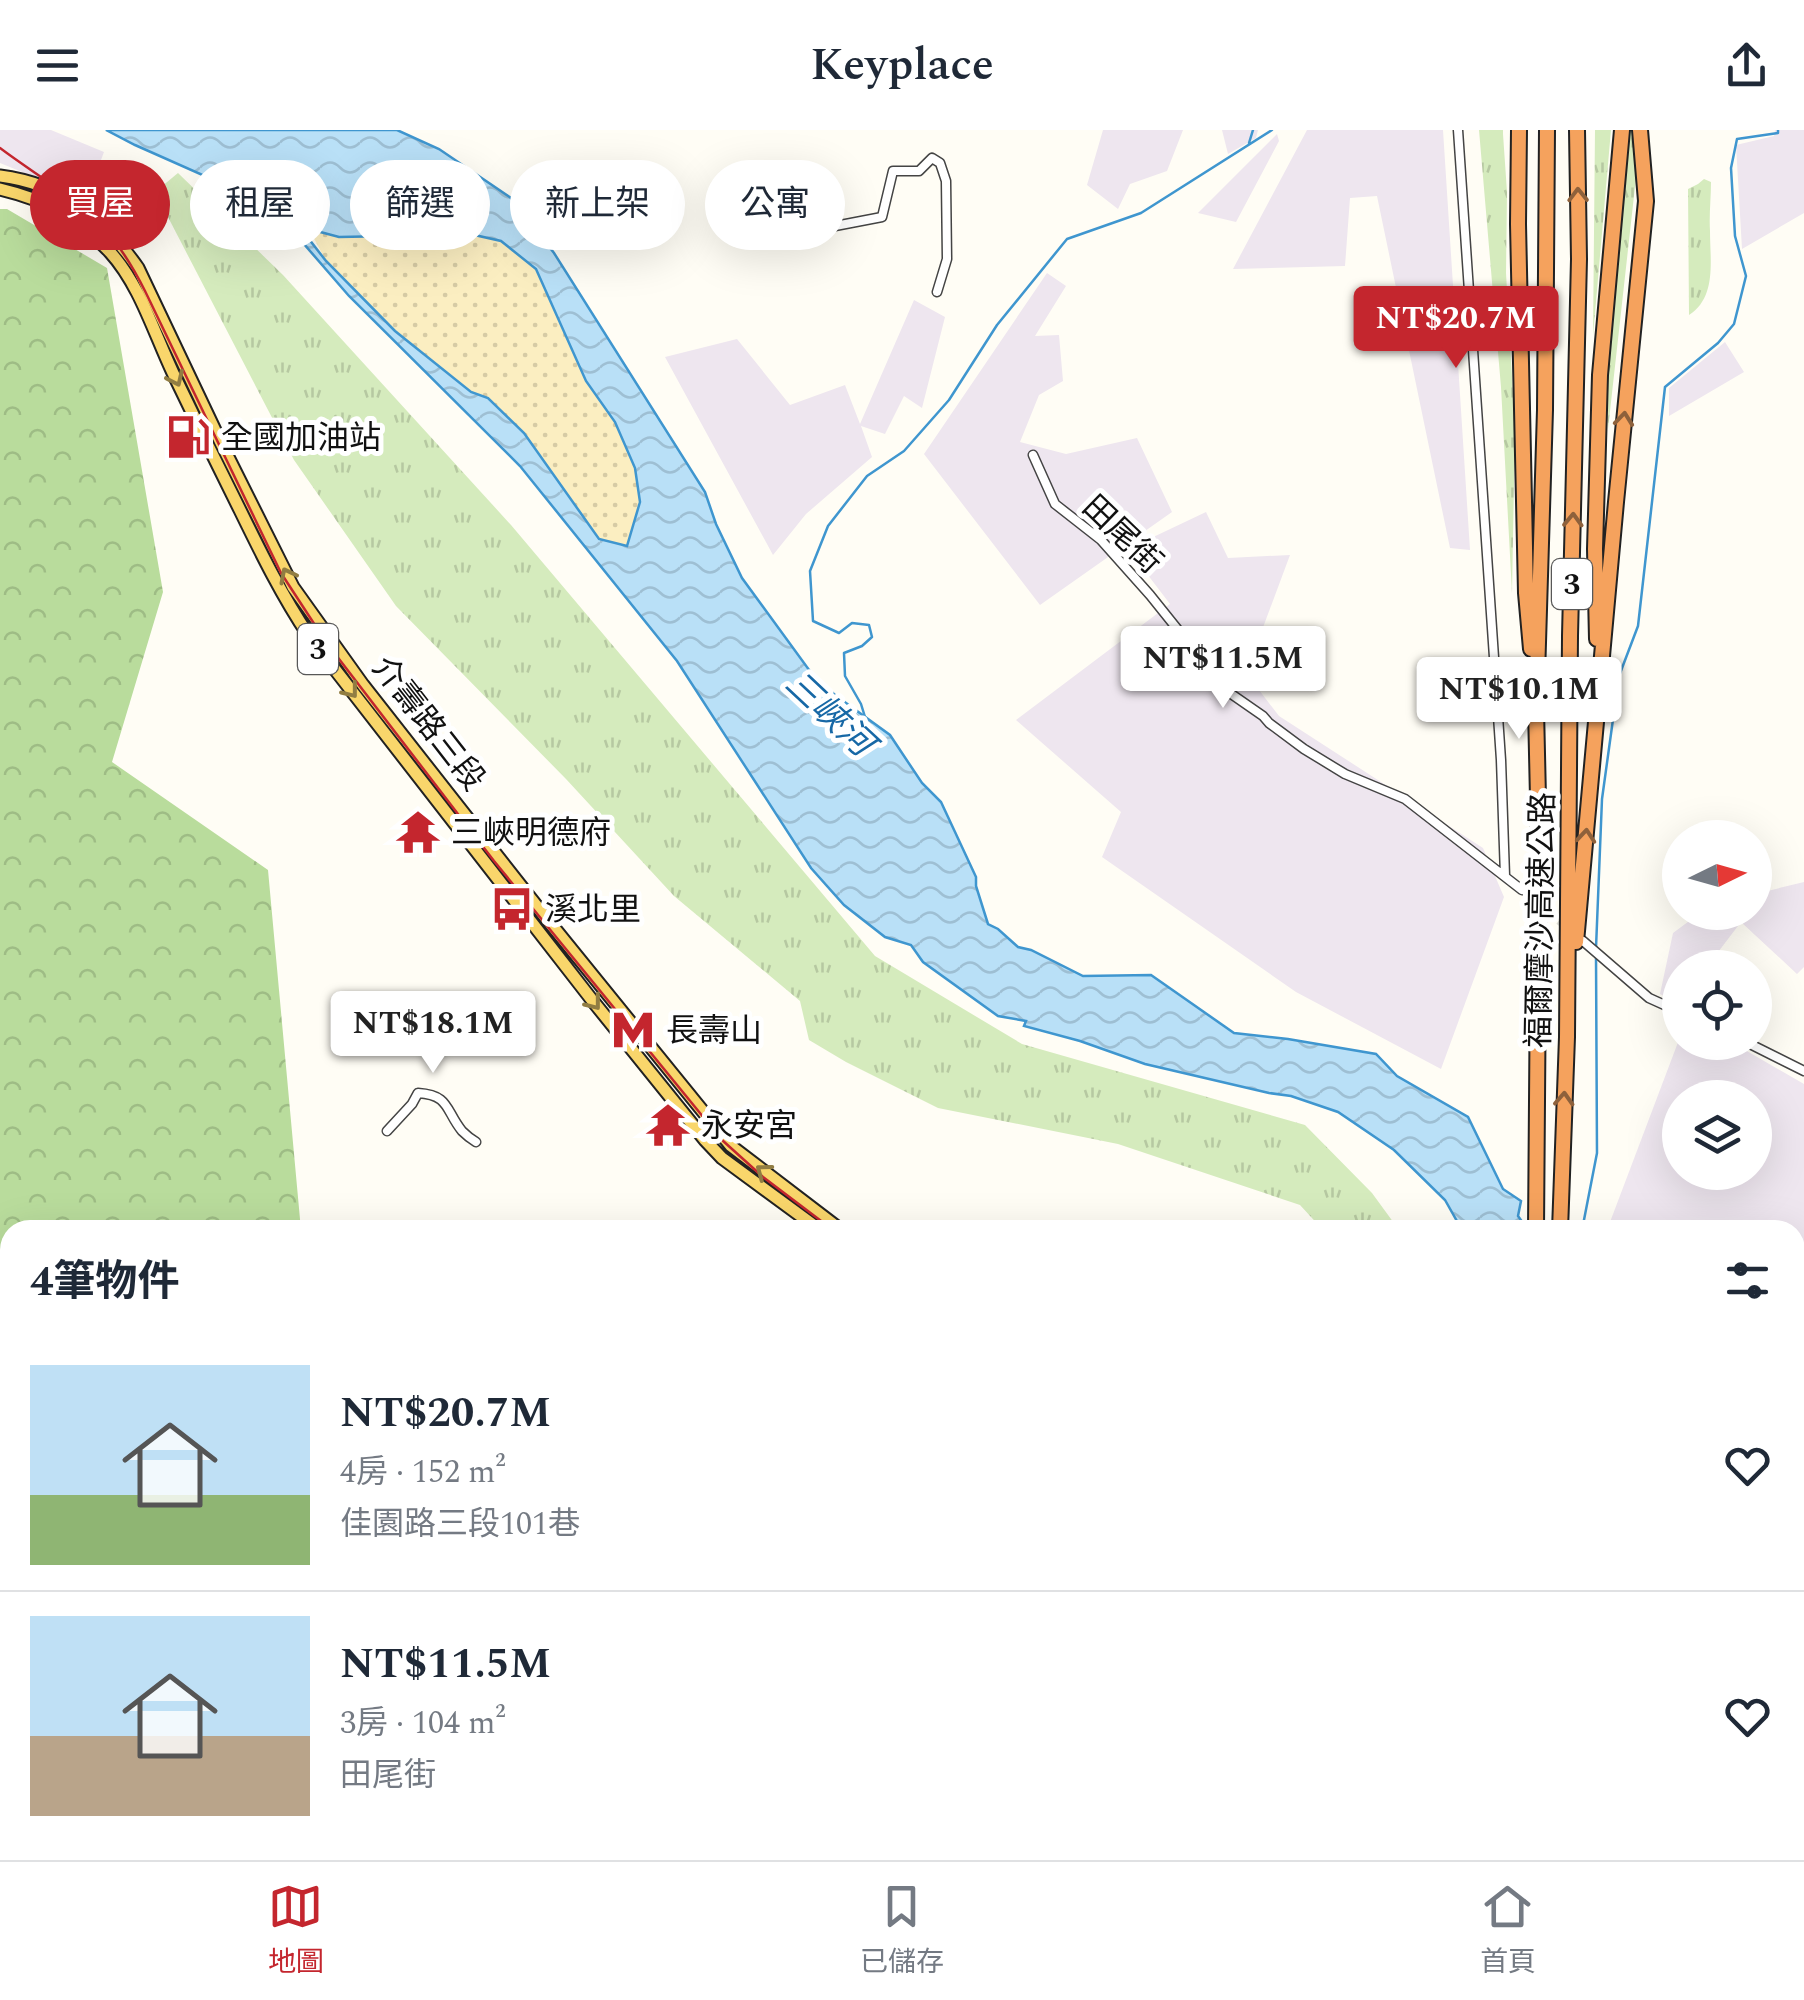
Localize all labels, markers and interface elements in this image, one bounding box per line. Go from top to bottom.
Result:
text: Keyplace [810,31,994,100]
icon: menu [30,38,85,93]
icon: share [1719,38,1774,93]
chip: 買屋 [30,160,170,250]
chip: 租屋 [190,160,330,250]
chip: 篩選 [350,160,490,250]
chip: 新上架 [510,160,685,250]
chip: 公寓 [705,160,845,250]
one-way arrow [1568,187,1589,203]
pin: NT$20.7M [1353,286,1559,371]
text: NT$20.7M [1376,294,1536,343]
one-way arrow [163,368,183,386]
one-way arrow [1612,410,1634,426]
fuel station icon: 全國加油站 [164,413,212,461]
place label: 全國加油站 [221,414,381,463]
street label: 田尾街 [1070,484,1174,586]
one-way arrow [1563,512,1584,528]
road number: 3 [1552,559,1592,609]
one-way arrow [280,568,300,586]
road number: 3 [298,624,338,674]
pin: NT$11.5M [1120,626,1326,711]
text: NT$11.5M [1143,634,1303,683]
street label: 介壽路三段 [359,646,496,802]
pin: NT$10.1M [1416,657,1622,742]
water label: 三峽河 [773,659,890,773]
text: NT$10.1M [1439,665,1599,714]
one-way arrow [340,680,357,698]
street label: 福爾摩沙高速公路 [1515,792,1568,1048]
temple icon: 三峽明德府 [394,808,442,856]
place label: 三峽明德府 [451,809,611,858]
north arrow [1662,820,1772,930]
map controls [1662,820,1772,1190]
one-way arrow [1574,827,1596,843]
bus stop icon: 溪北里 [488,885,536,933]
place label: 溪北里 [545,886,641,935]
button: locate [1662,950,1772,1060]
pin: NT$18.1M [330,991,536,1076]
one-way arrow [583,991,600,1009]
text: NT$18.1M [353,999,513,1048]
metro station icon: 長壽山 [609,1006,657,1054]
place label: 長壽山 [666,1007,762,1056]
button: layers [1662,1080,1772,1190]
one-way arrow [1554,1090,1575,1106]
temple icon: 永安宮 [644,1101,692,1149]
place label: 永安宮 [701,1102,797,1151]
one-way arrow [756,1165,774,1182]
text: 4筆物件 [30,1251,180,1314]
icon: filters [1720,1253,1775,1308]
text: NT$20.7M [340,1382,551,1445]
icon: home [110,1405,230,1525]
icon: heart [1720,1438,1775,1493]
text: 4房 · 152 m² [340,1448,506,1497]
text: 佳園路三段101巷 [340,1500,580,1549]
text: NT$11.5M [340,1633,551,1696]
icon: home [110,1656,230,1776]
icon: heart [1720,1689,1775,1744]
text: 3房 · 104 m² [340,1699,506,1748]
text: 田尾街 [340,1751,436,1800]
tab: 地圖 [268,1879,324,1984]
tab: 已儲存 [860,1879,944,1984]
tab: 首頁 [1480,1879,1536,1984]

